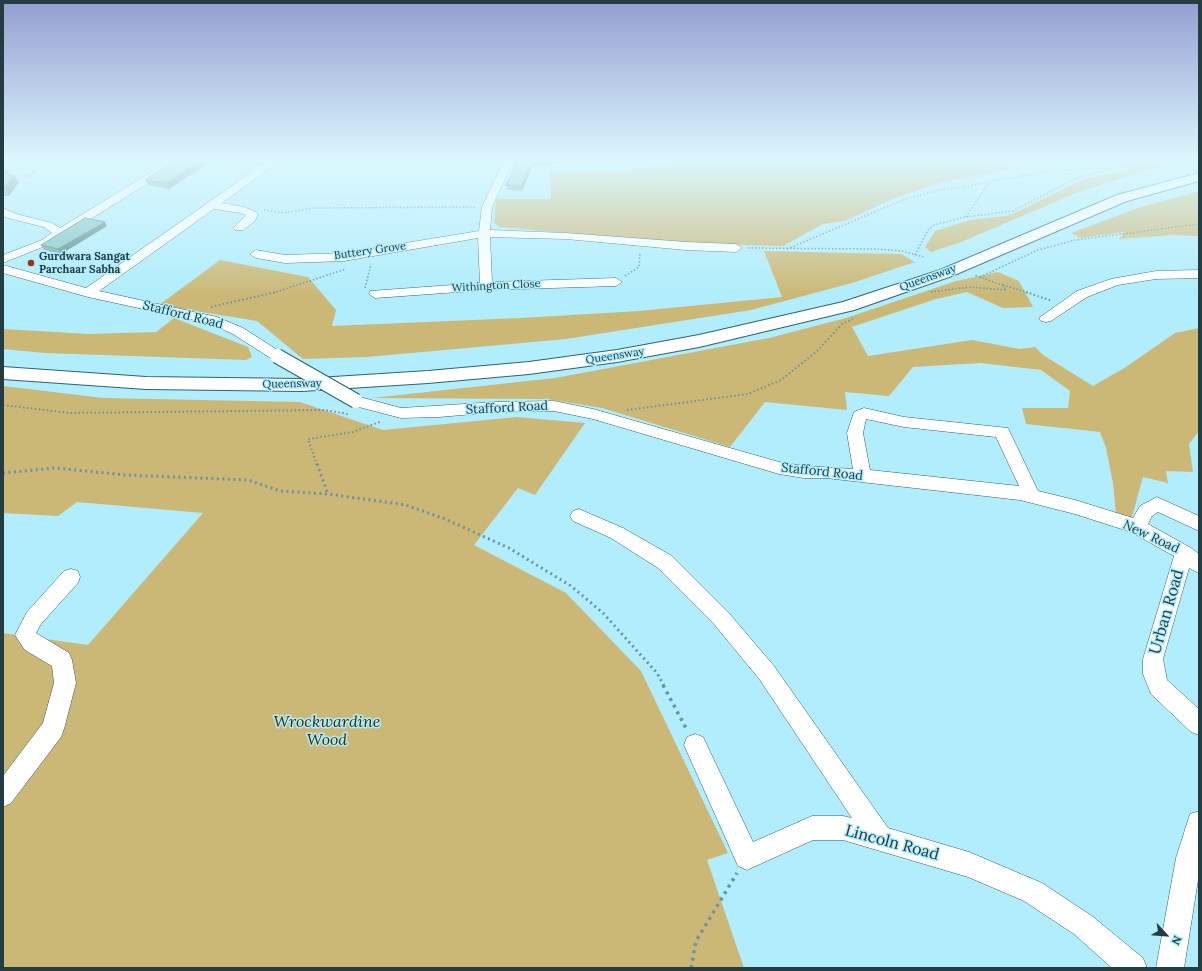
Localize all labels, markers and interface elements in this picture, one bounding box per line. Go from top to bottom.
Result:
street label: Buttery Grove [333,239,407,263]
place label: Gurdwara Sangat Parchaar Sabha [39,250,130,276]
marker: Gurdwara Sangat Parchaar Sabha [26,258,36,268]
street label: Queensway [898,262,958,294]
street label: Withington Close [451,277,541,295]
street label: Stafford Road [141,297,225,333]
street label: Queensway [585,345,645,367]
street label: Queensway [262,377,322,391]
street label: Stafford Road [465,398,549,418]
street label: Stafford Road [780,460,864,484]
street label: New Road [1120,517,1182,557]
street label: Urban Road [1146,567,1188,657]
park label: Wrockwardine Wood [274,712,380,750]
street label: Lincoln Road [843,821,941,865]
north arrow [1146,915,1186,955]
text: N [1169,933,1185,947]

